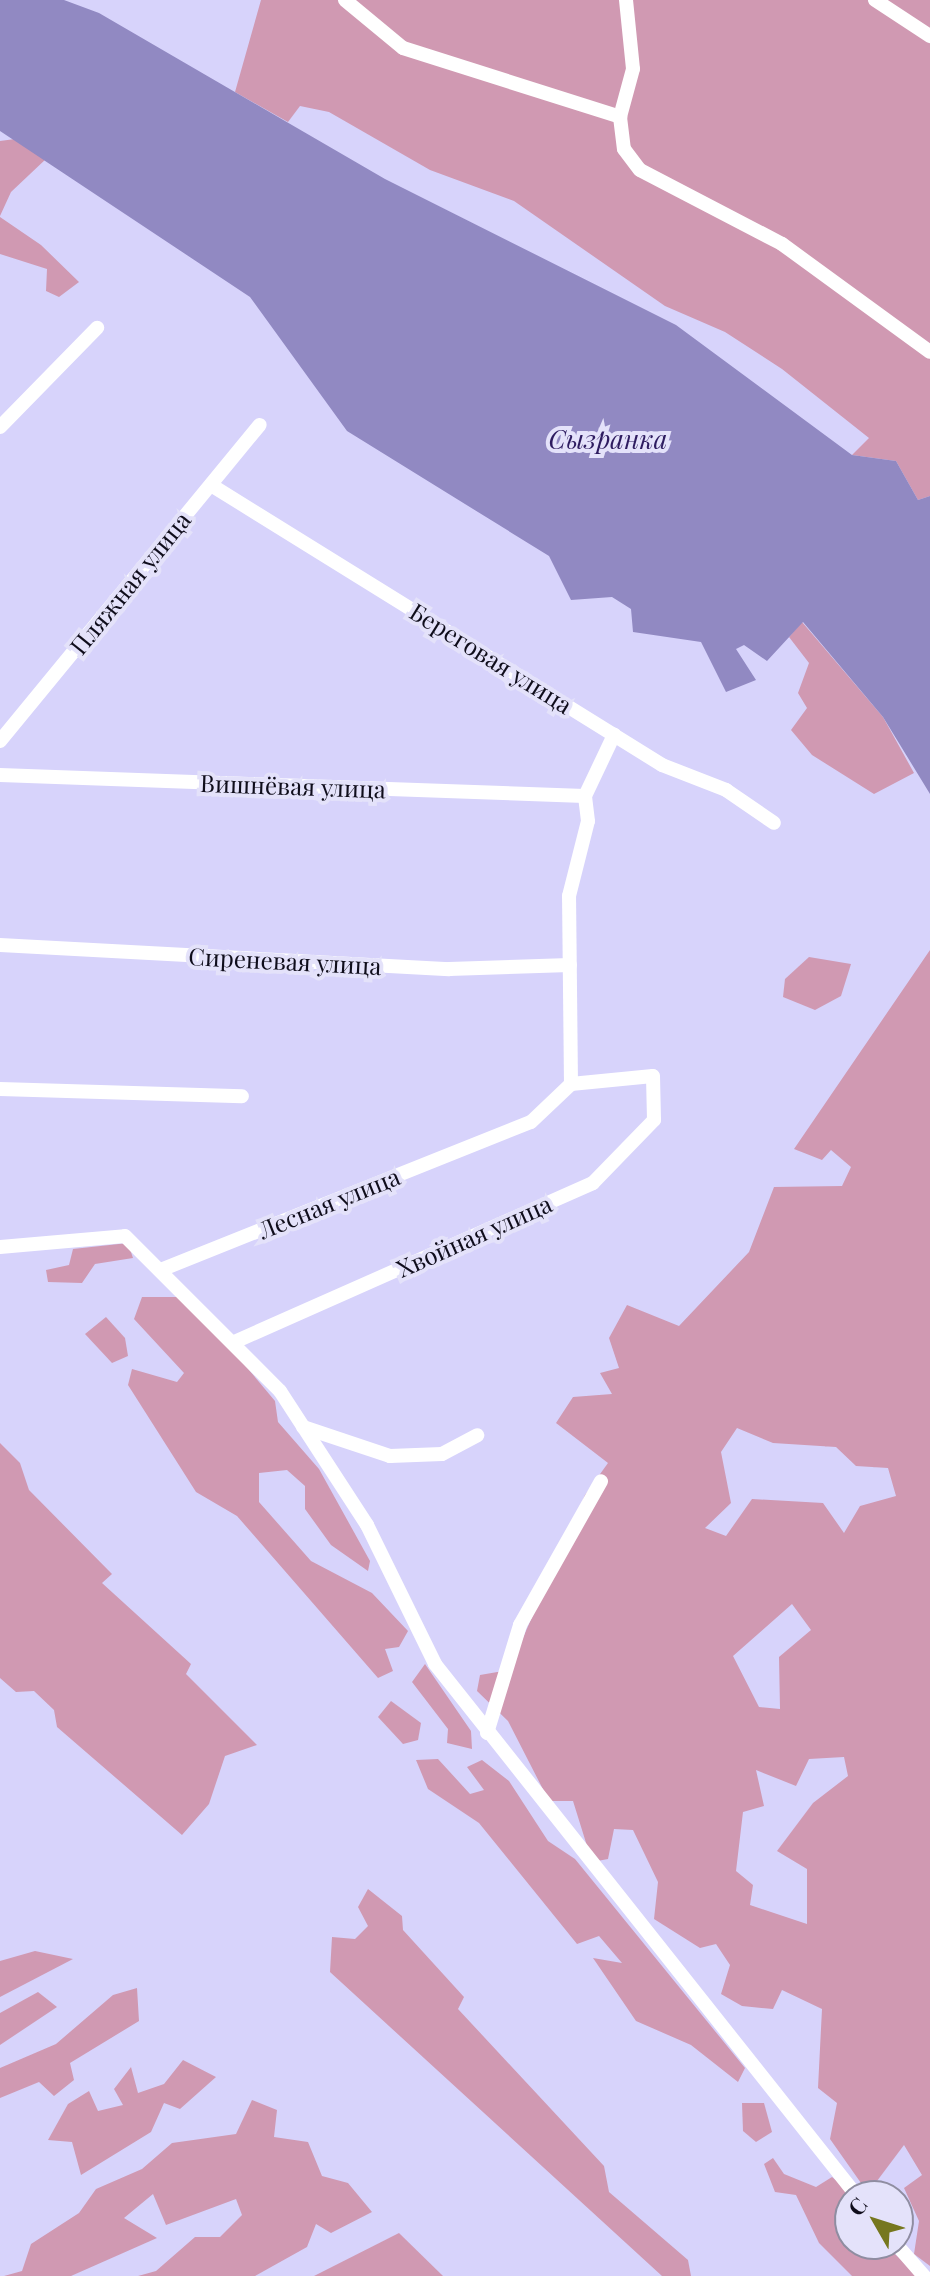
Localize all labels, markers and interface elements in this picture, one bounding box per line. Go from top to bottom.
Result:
water label: Сызранка [549,423,667,455]
street label: Пляжная улица [64,506,196,660]
street label: Береговая улица [405,597,577,719]
street label: Вишнёвая улица [200,768,386,804]
street label: Сиреневая улица [188,942,382,980]
street label: Лесная улица [254,1162,404,1244]
street label: Хвойная улица [392,1189,556,1283]
north arrow [834,2180,914,2260]
text: С [840,2191,873,2222]

